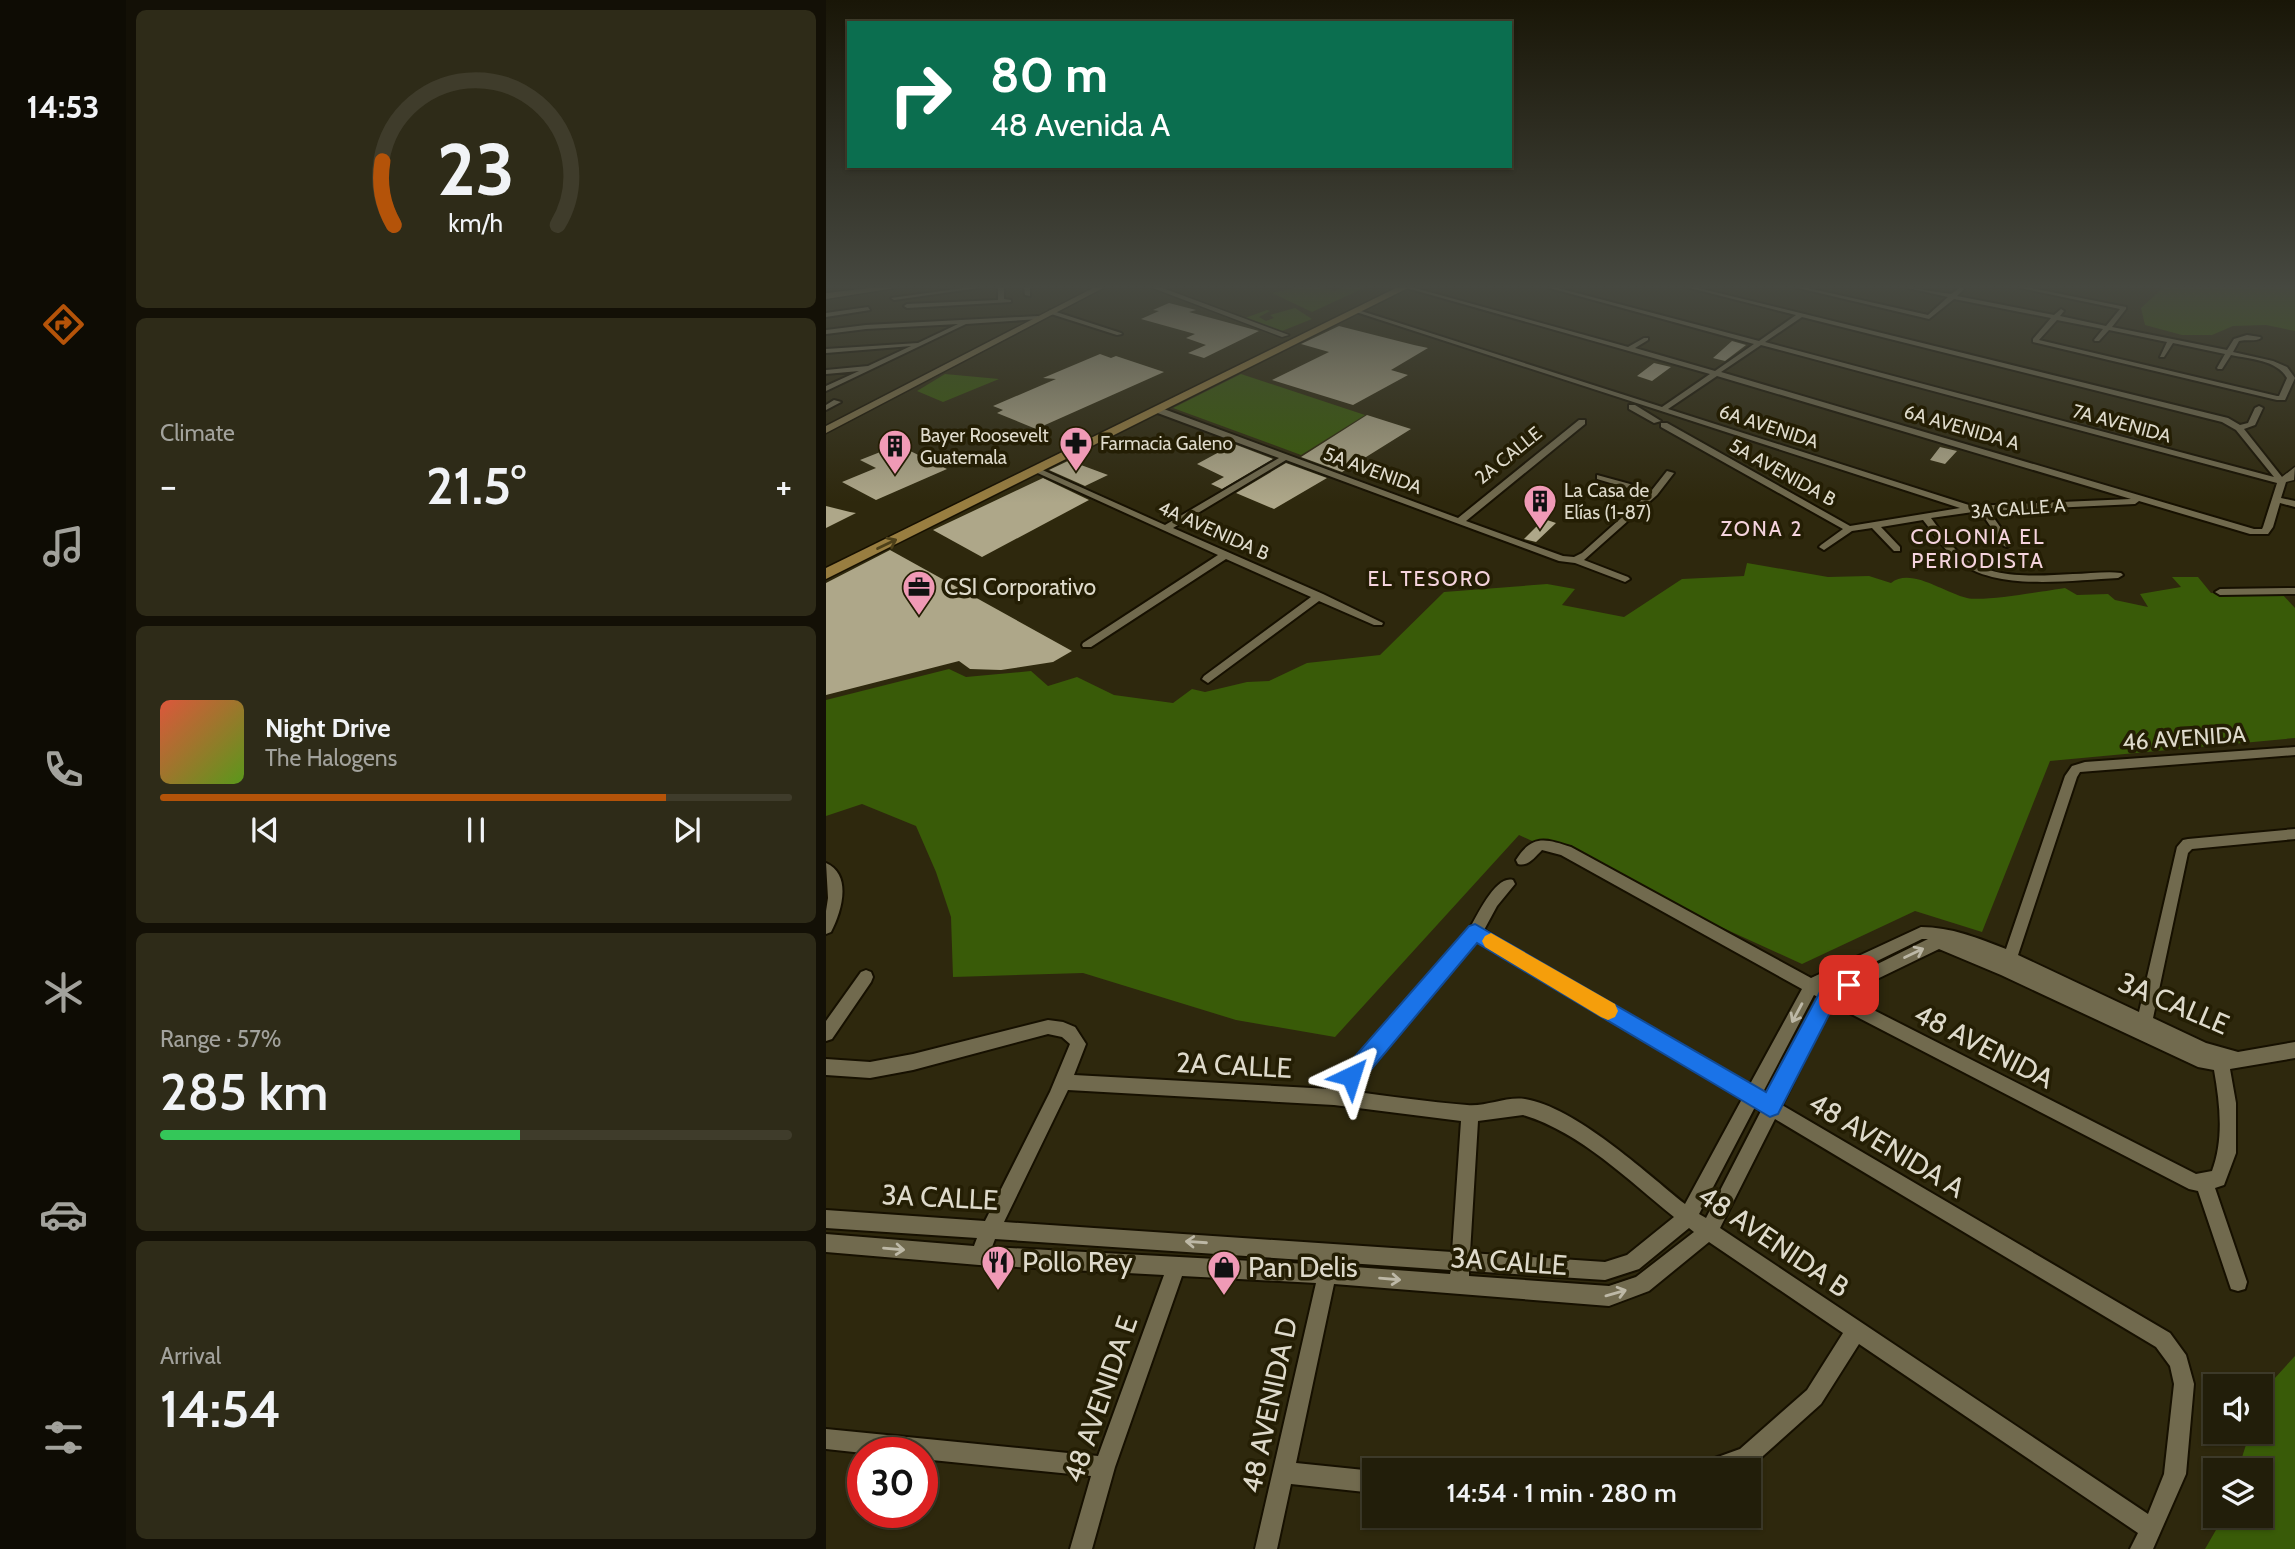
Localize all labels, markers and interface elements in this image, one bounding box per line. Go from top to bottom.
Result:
text: 80 m [990,45,1108,104]
icon: right [875,49,966,140]
text: 14:53 [26,87,100,126]
text: 48 Avenida A [990,105,1170,144]
text: 23 [437,125,515,213]
text: km/h [449,208,503,238]
icon: directions [39,300,88,349]
street label: 7A AVENIDA [2070,399,2174,448]
street label: 6A AVENIDA [1716,400,1822,453]
street label: 6A AVENIDA A [1901,400,2023,455]
text: Climate [160,419,235,447]
street label: 2A CALLE [1470,422,1546,489]
place label: Bayer Roosevelt Guatemala [920,424,1049,469]
pharmacy icon: Farmacia Galeno [1057,424,1095,473]
building icon: Bayer Roosevelt Guatemala [876,427,914,476]
place label: Farmacia Galeno [1100,432,1233,455]
street label: 5A AVENIDA B [1725,434,1840,511]
street label: 5A AVENIDA [1321,442,1425,499]
text: 21.5° [426,454,526,517]
text: − [160,462,177,509]
text: + [775,462,792,509]
place label: La Casa de Elías (1-87) [1564,479,1652,524]
building icon: La Casa de Elías (1-87) [1521,482,1559,531]
street label: 3A CALLE A [1970,494,2067,523]
street label: 4A AVENIDA B [1155,496,1273,565]
district label: ZONA 2 [1721,516,1803,541]
icon: music [39,522,88,571]
district label: COLONIA EL PERIODISTA [1911,524,2045,573]
one-way arrow [876,536,897,550]
district label: EL TESORO [1368,566,1492,591]
office icon: CSI Corporativo [900,568,938,617]
place label: CSI Corporativo [944,573,1096,601]
text: Night Drive [265,712,391,744]
street label: 46 AVENIDA [2121,720,2247,756]
text: The Halogens [265,744,397,772]
icon: phone [39,745,88,794]
icon: previous [246,811,284,849]
icon: pause [457,811,495,849]
icon: next [668,811,706,849]
one-way arrow [1903,946,1924,959]
pin [1819,955,1879,1015]
street label: 3A CALLE [2114,965,2234,1041]
icon: arrive [1830,966,1868,1004]
icon: climate [39,968,88,1017]
street label: 48 AVENIDA [1909,996,2060,1096]
one-way arrow [1790,1002,1803,1023]
text: Range · 57% [160,1025,281,1053]
position arrow [1314,1039,1388,1113]
street label: 2A CALLE [1175,1045,1293,1085]
text: 285 km [160,1060,328,1123]
street label: 48 AVENIDA A [1803,1085,1972,1205]
street label: 3A CALLE [881,1177,999,1217]
street label: 48 AVENIDA B [1692,1178,1856,1304]
icon: car [39,1190,88,1239]
one-way arrow [1184,1236,1207,1249]
street label: 3A CALLE [1450,1240,1568,1282]
one-way arrow [882,1242,905,1255]
restaurant icon: Pollo Rey [979,1243,1017,1292]
place label: Pollo Rey [1022,1245,1133,1279]
shop icon: Pan Delis [1205,1248,1243,1297]
place label: Pan Delis [1248,1250,1358,1284]
one-way arrow [1378,1273,1401,1286]
one-way arrow [1605,1285,1627,1298]
street label: 48 AVENIDA E [1056,1311,1144,1487]
street label: 48 AVENIDA D [1234,1314,1304,1496]
text: Arrival [160,1342,221,1370]
map controls [2203,1374,2273,1528]
button: sound [2203,1374,2273,1444]
text: 14:54 [160,1377,281,1440]
icon: filters [39,1413,88,1462]
speed limit sign: 30 [847,1437,938,1528]
button: layers [2203,1458,2273,1528]
text: 14:54 · 1 min · 280 m [1446,1477,1677,1509]

